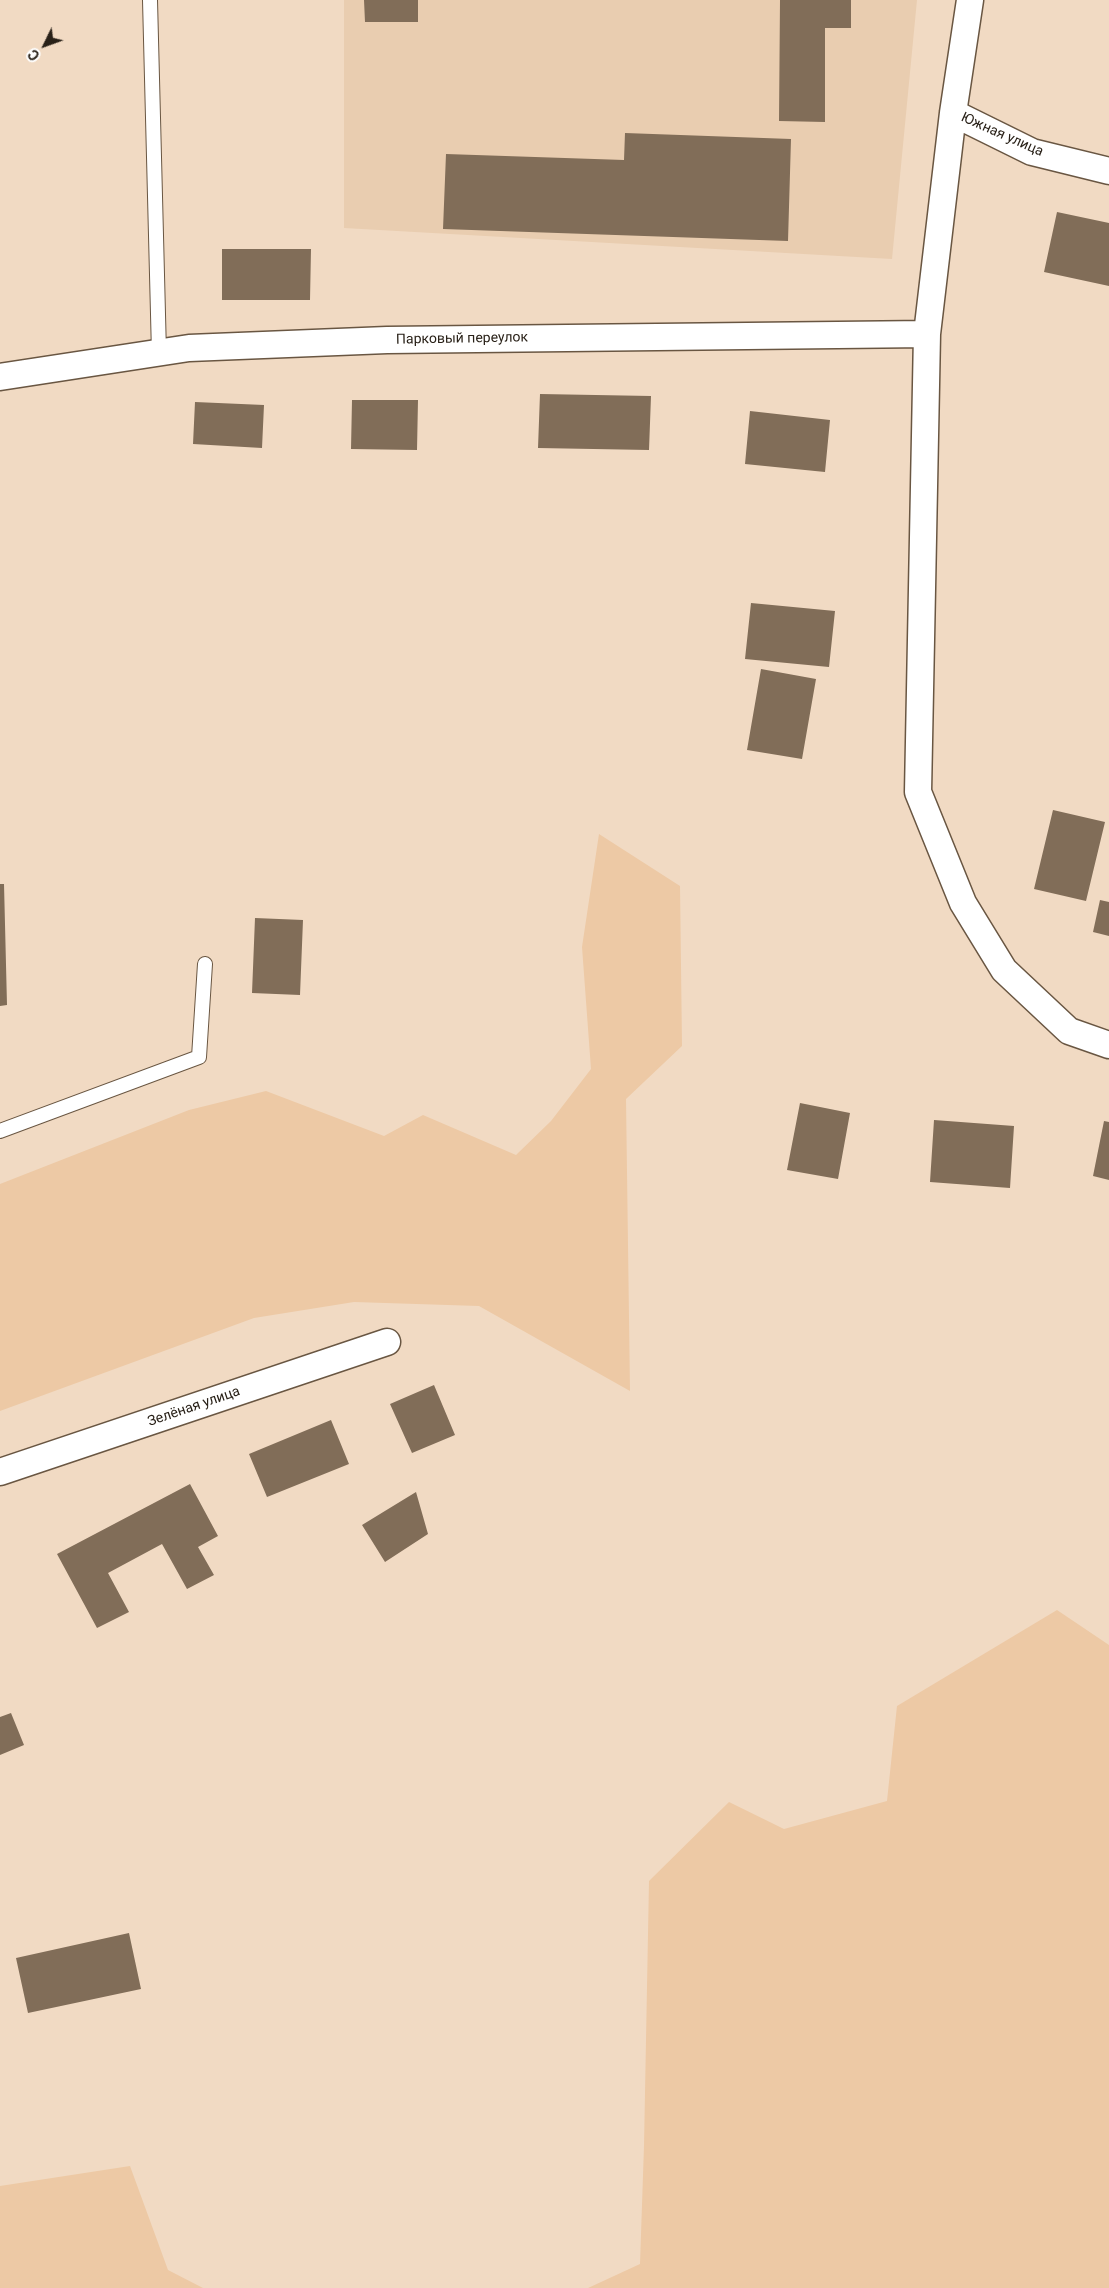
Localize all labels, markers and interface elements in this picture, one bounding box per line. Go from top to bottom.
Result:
north arrow [20,20,70,70]
text: С [25,46,43,64]
street label: Южная улица [958,109,1046,161]
street label: Парковый переулок [396,329,528,349]
street label: Зелёная улица [146,1383,242,1431]

